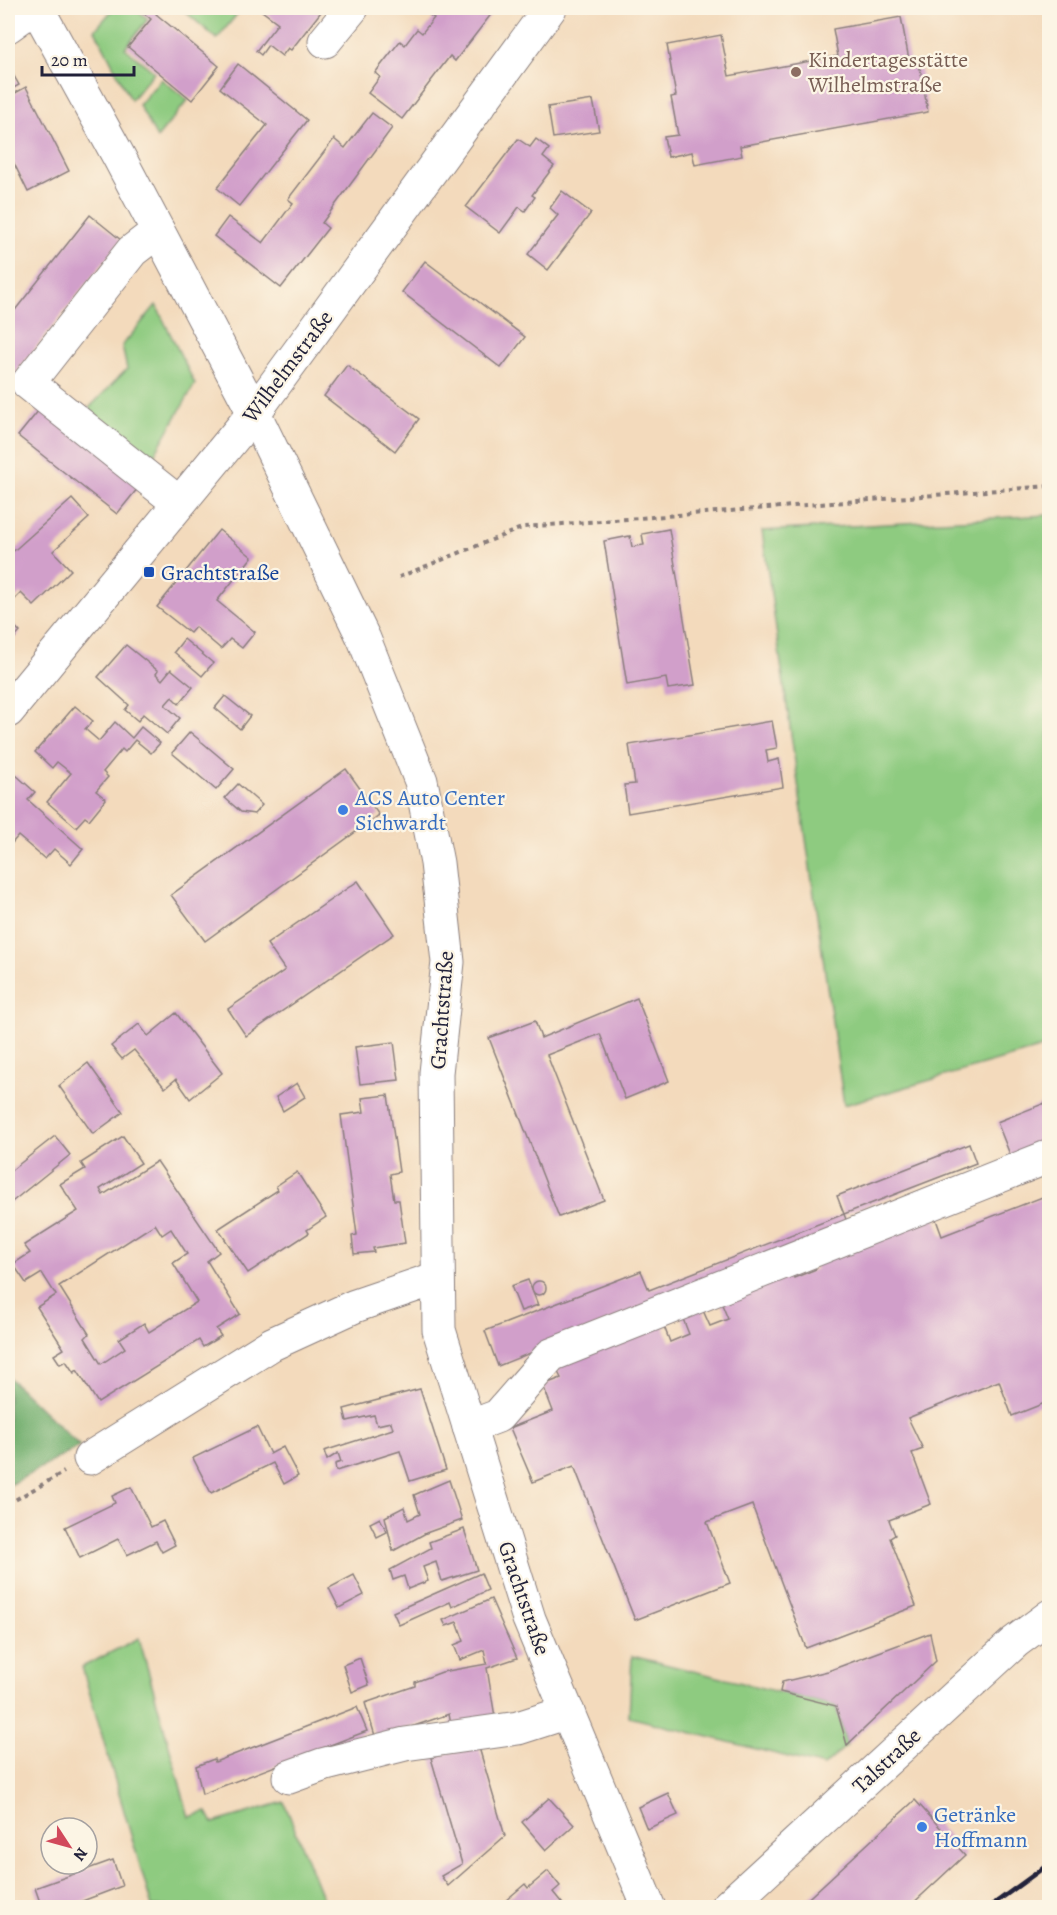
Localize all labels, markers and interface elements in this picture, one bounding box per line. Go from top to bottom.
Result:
scale bar [42,39,134,77]
place label: Kindertagesstätte Wilhelmstraße [807,45,968,100]
text: 20 m [51,48,88,72]
marker: Kindertagesstätte Wilhelmstraße [789,65,803,79]
street label: Wilhelmstraße [235,304,340,430]
place label: Grachtstraße [161,558,279,588]
marker: Grachtstraße [142,565,156,579]
place label: ACS Auto Center Sichwardt [354,783,505,838]
marker: ACS Auto Center Sichwardt [336,803,350,817]
street label: Grachtstraße [423,950,461,1070]
street label: Grachtstraße [491,1537,558,1659]
street label: Talstraße [846,1721,928,1800]
place label: Getränke Hoffmann [934,1800,1028,1855]
north arrow [39,1816,99,1876]
marker: Getränke Hoffmann [915,1820,929,1834]
text: N [68,1843,93,1866]

